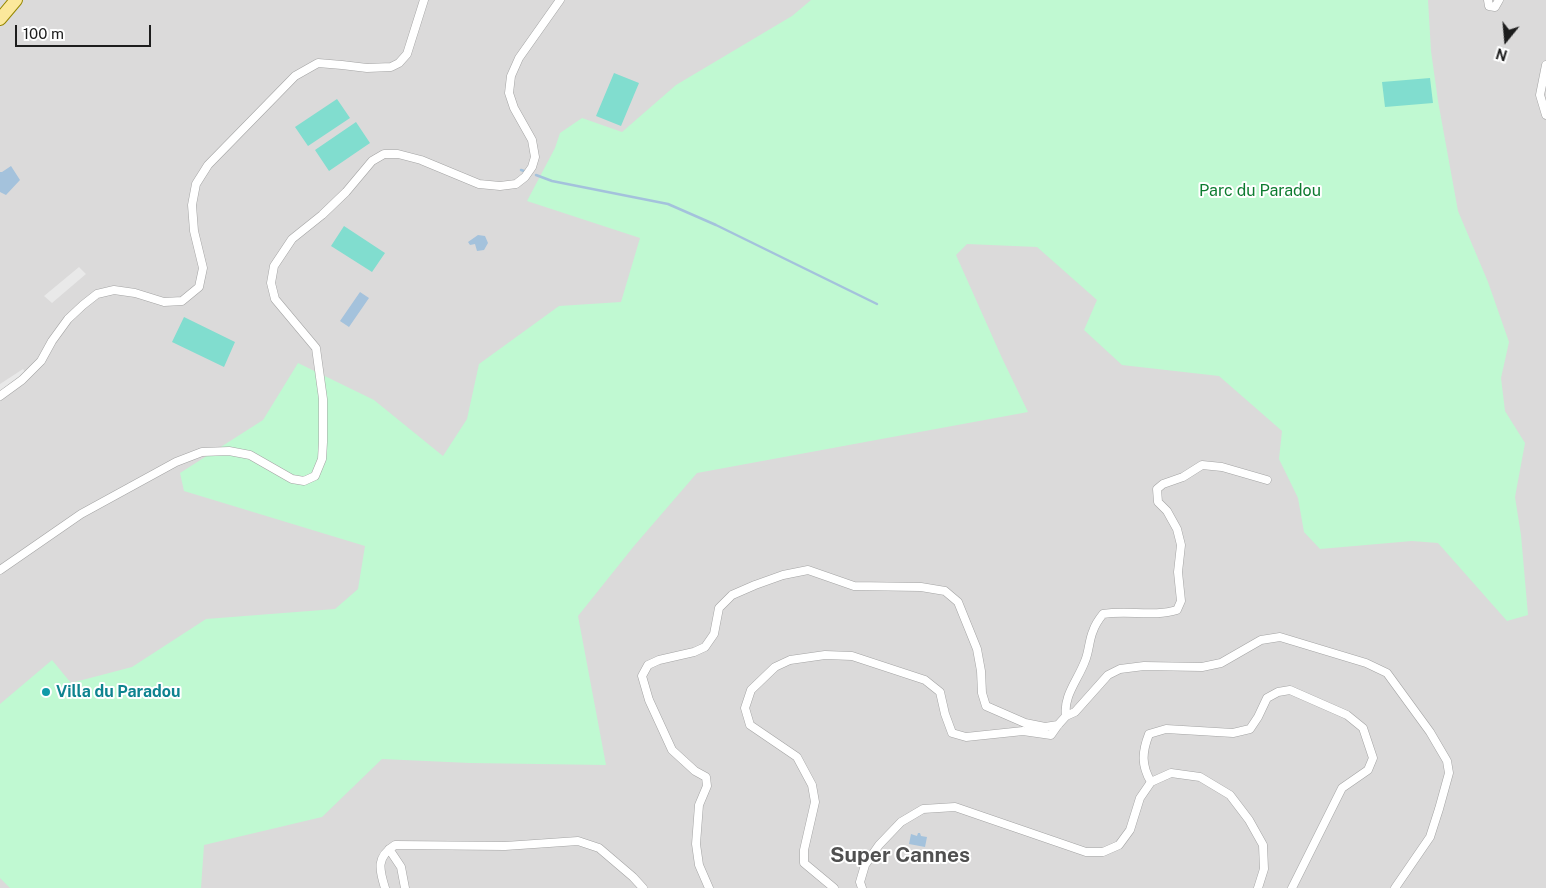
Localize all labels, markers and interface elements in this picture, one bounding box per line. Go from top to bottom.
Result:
scale bar [18,15,154,47]
north arrow [1481,15,1531,65]
text: 100 m [23,25,64,42]
text: N [1494,45,1509,64]
park label: Parc du Paradou [1199,181,1321,201]
place label: Villa du Paradou [56,682,180,702]
marker: Villa du Paradou [40,686,52,698]
district label: Super Cannes [830,843,970,869]

